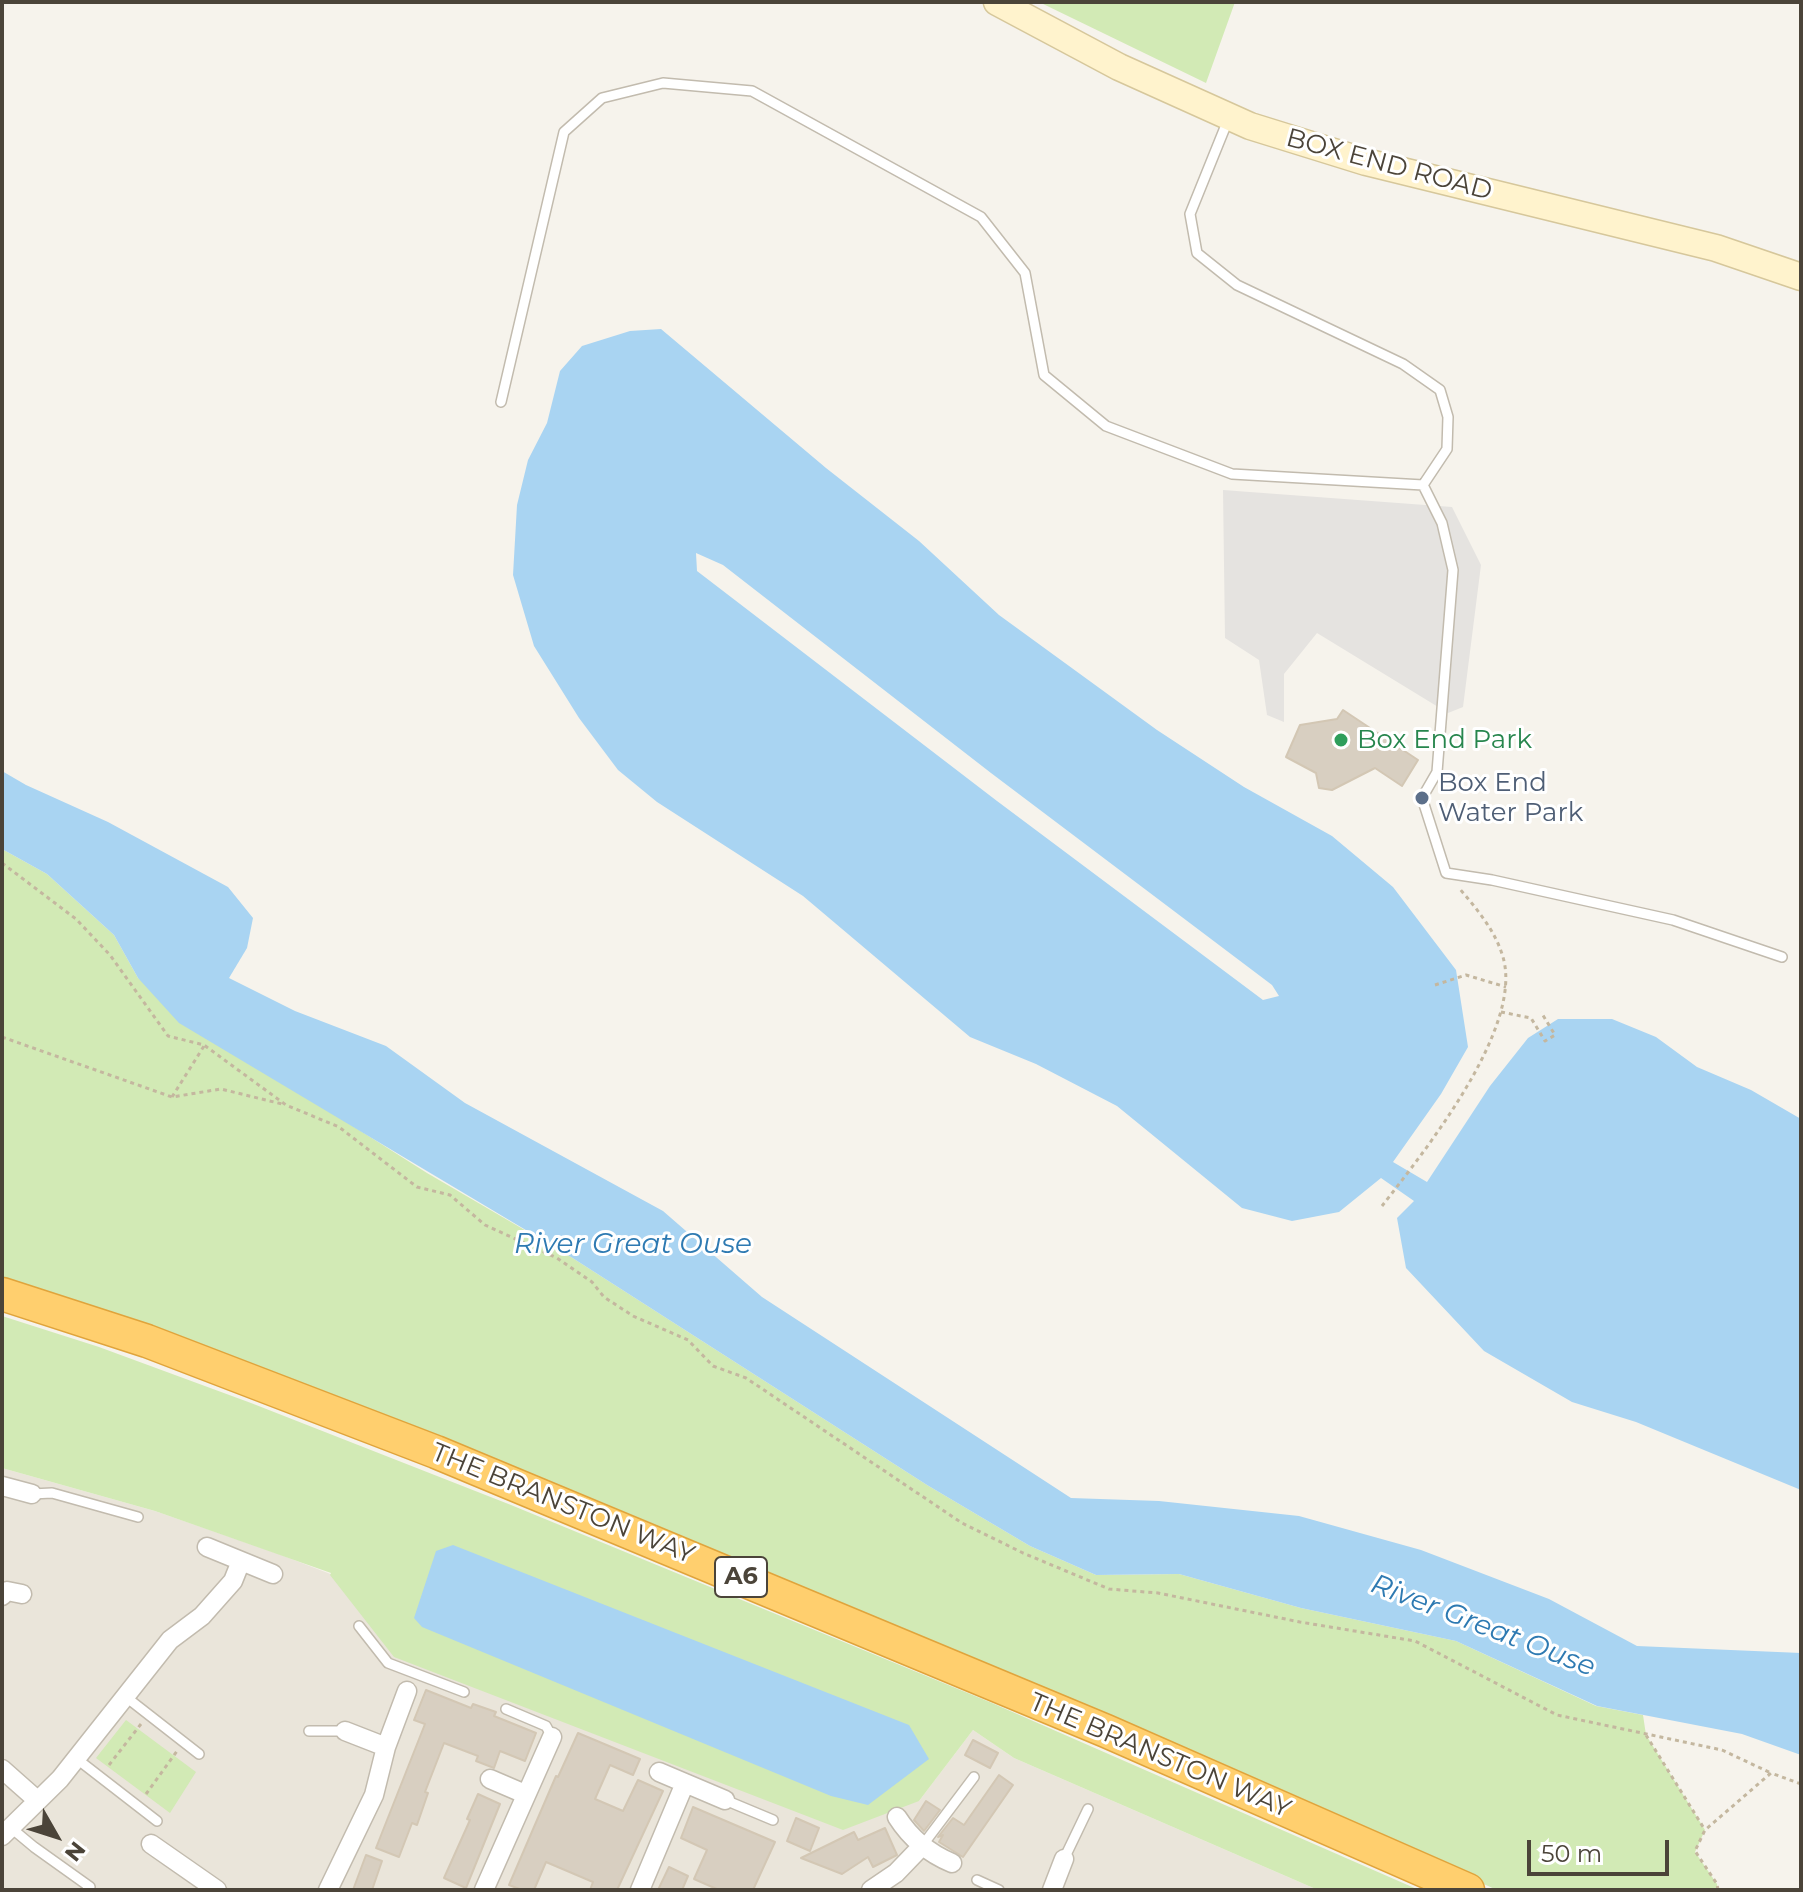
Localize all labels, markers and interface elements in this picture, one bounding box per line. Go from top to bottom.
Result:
street label: BOX END ROAD [1283,123,1495,207]
place label: Box End Park [1357,724,1532,756]
marker: Box End Park [1332,731,1350,749]
place label: Box End Water Park [1438,767,1583,828]
marker: Box End Water Park [1413,789,1431,807]
water label: River Great Ouse [514,1228,752,1262]
street label: THE BRANSTON WAY [427,1437,699,1571]
road number: A6 [715,1557,767,1597]
water label: River Great Ouse [1366,1568,1600,1684]
street label: THE BRANSTON WAY [1025,1687,1295,1825]
north arrow [16,1796,96,1876]
scale bar [1531,1824,1673,1874]
text: N [59,1836,91,1867]
text: 50 m [1541,1839,1602,1868]

